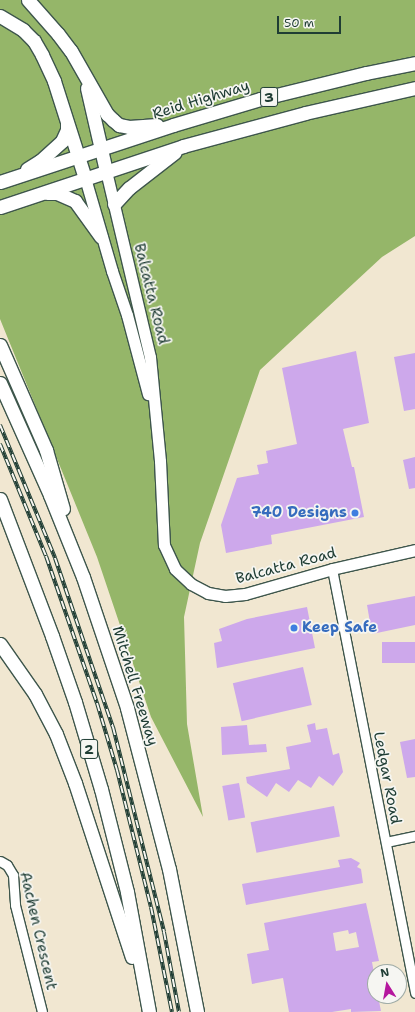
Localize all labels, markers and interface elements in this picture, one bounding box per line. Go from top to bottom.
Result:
scale bar [279,8,343,34]
text: 50 m [284,15,314,31]
street label: Reid Highway [150,77,252,123]
road number: 3 [260,85,278,109]
street label: Balcatta Road [130,242,172,346]
place label: 740 Designs [251,504,347,522]
marker: 740 Designs [350,508,360,518]
street label: Balcatta Road [234,544,338,588]
place label: Keep Safe [302,619,377,637]
marker: Keep Safe [289,623,299,633]
street label: Mitchell Freeway [108,624,162,748]
street label: Ledgar Road [369,730,405,826]
road number: 2 [80,737,98,761]
street label: Aachen Crescent [16,870,60,992]
north arrow [367,964,407,1004]
text: N [379,965,391,981]

